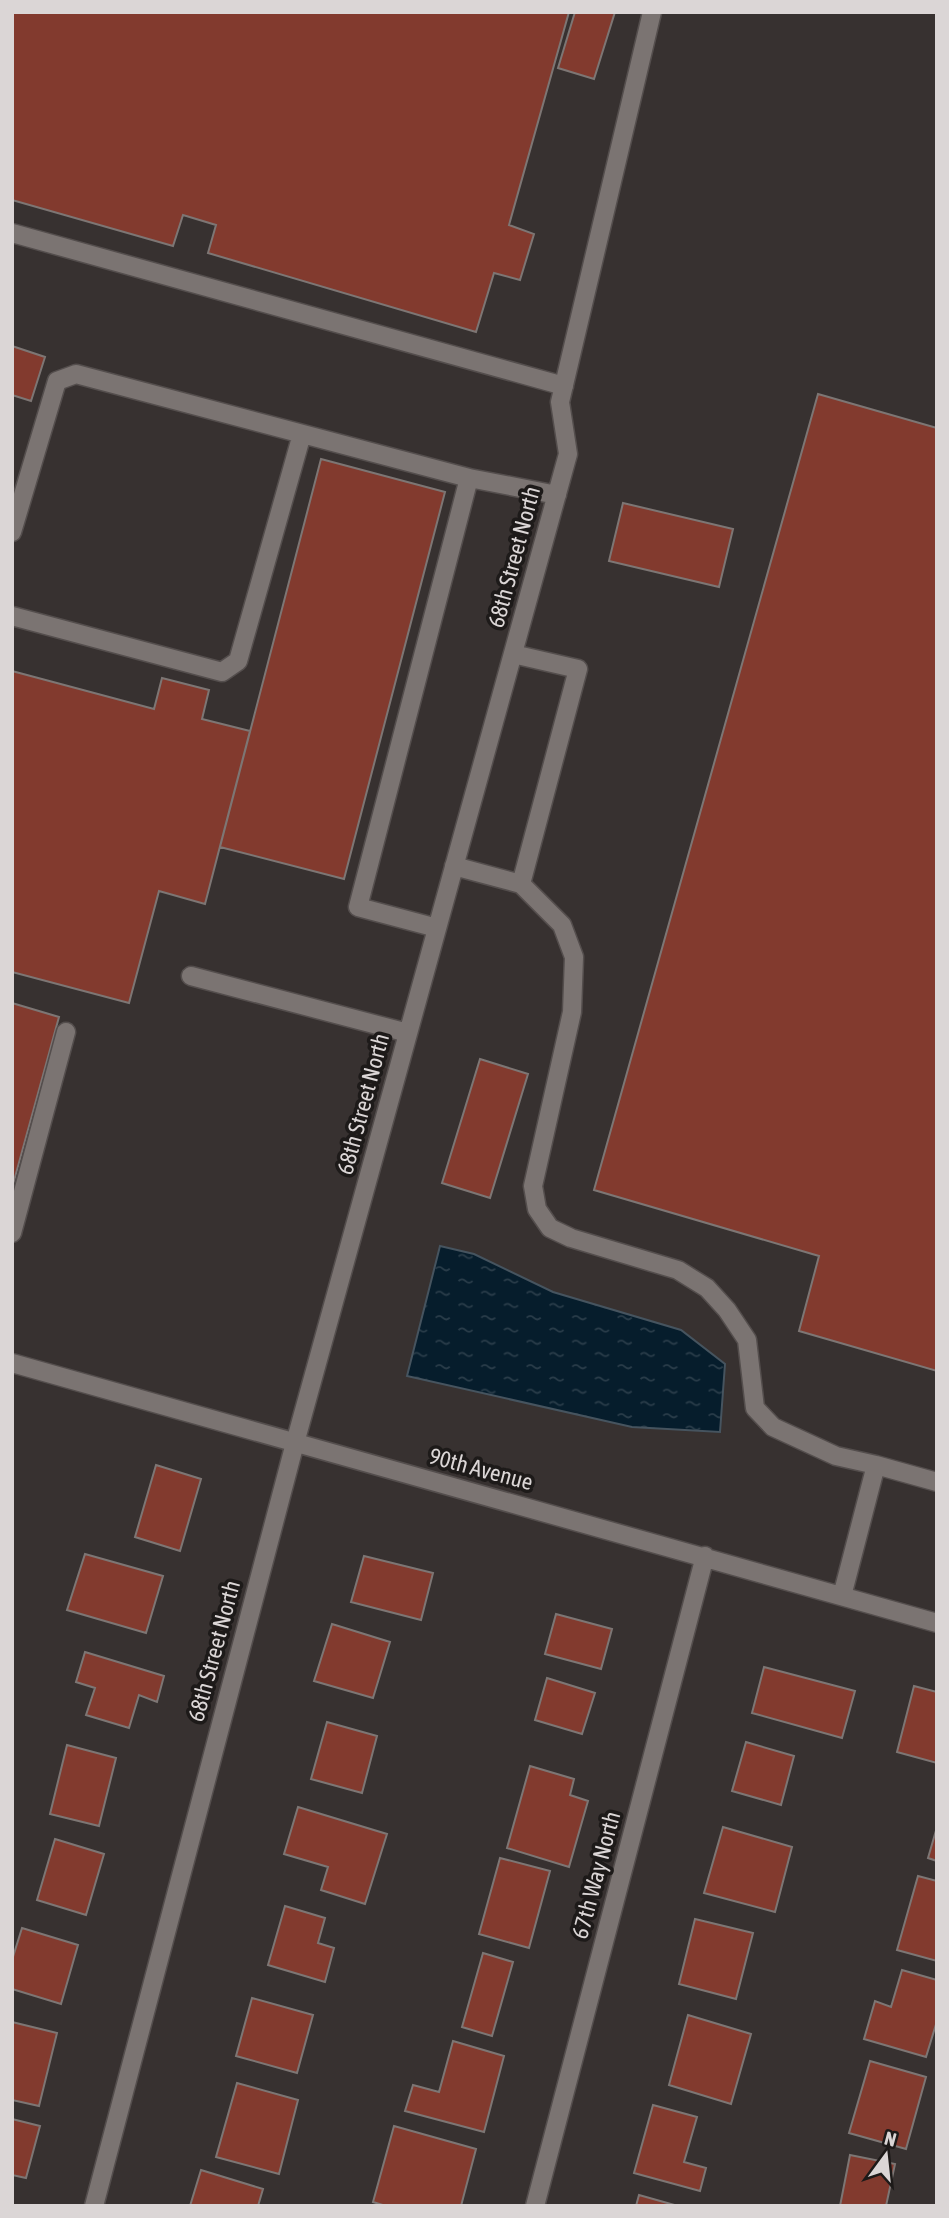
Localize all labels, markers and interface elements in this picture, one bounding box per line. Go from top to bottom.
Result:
street label: 68th Street North [483,484,545,630]
street label: 68th Street North [332,1031,394,1177]
street label: 90th Avenue [426,1443,536,1495]
street label: 68th Street North [183,1578,245,1724]
street label: 67th Way North [567,1809,625,1941]
north arrow [851,2120,921,2190]
text: N [882,2127,899,2151]

